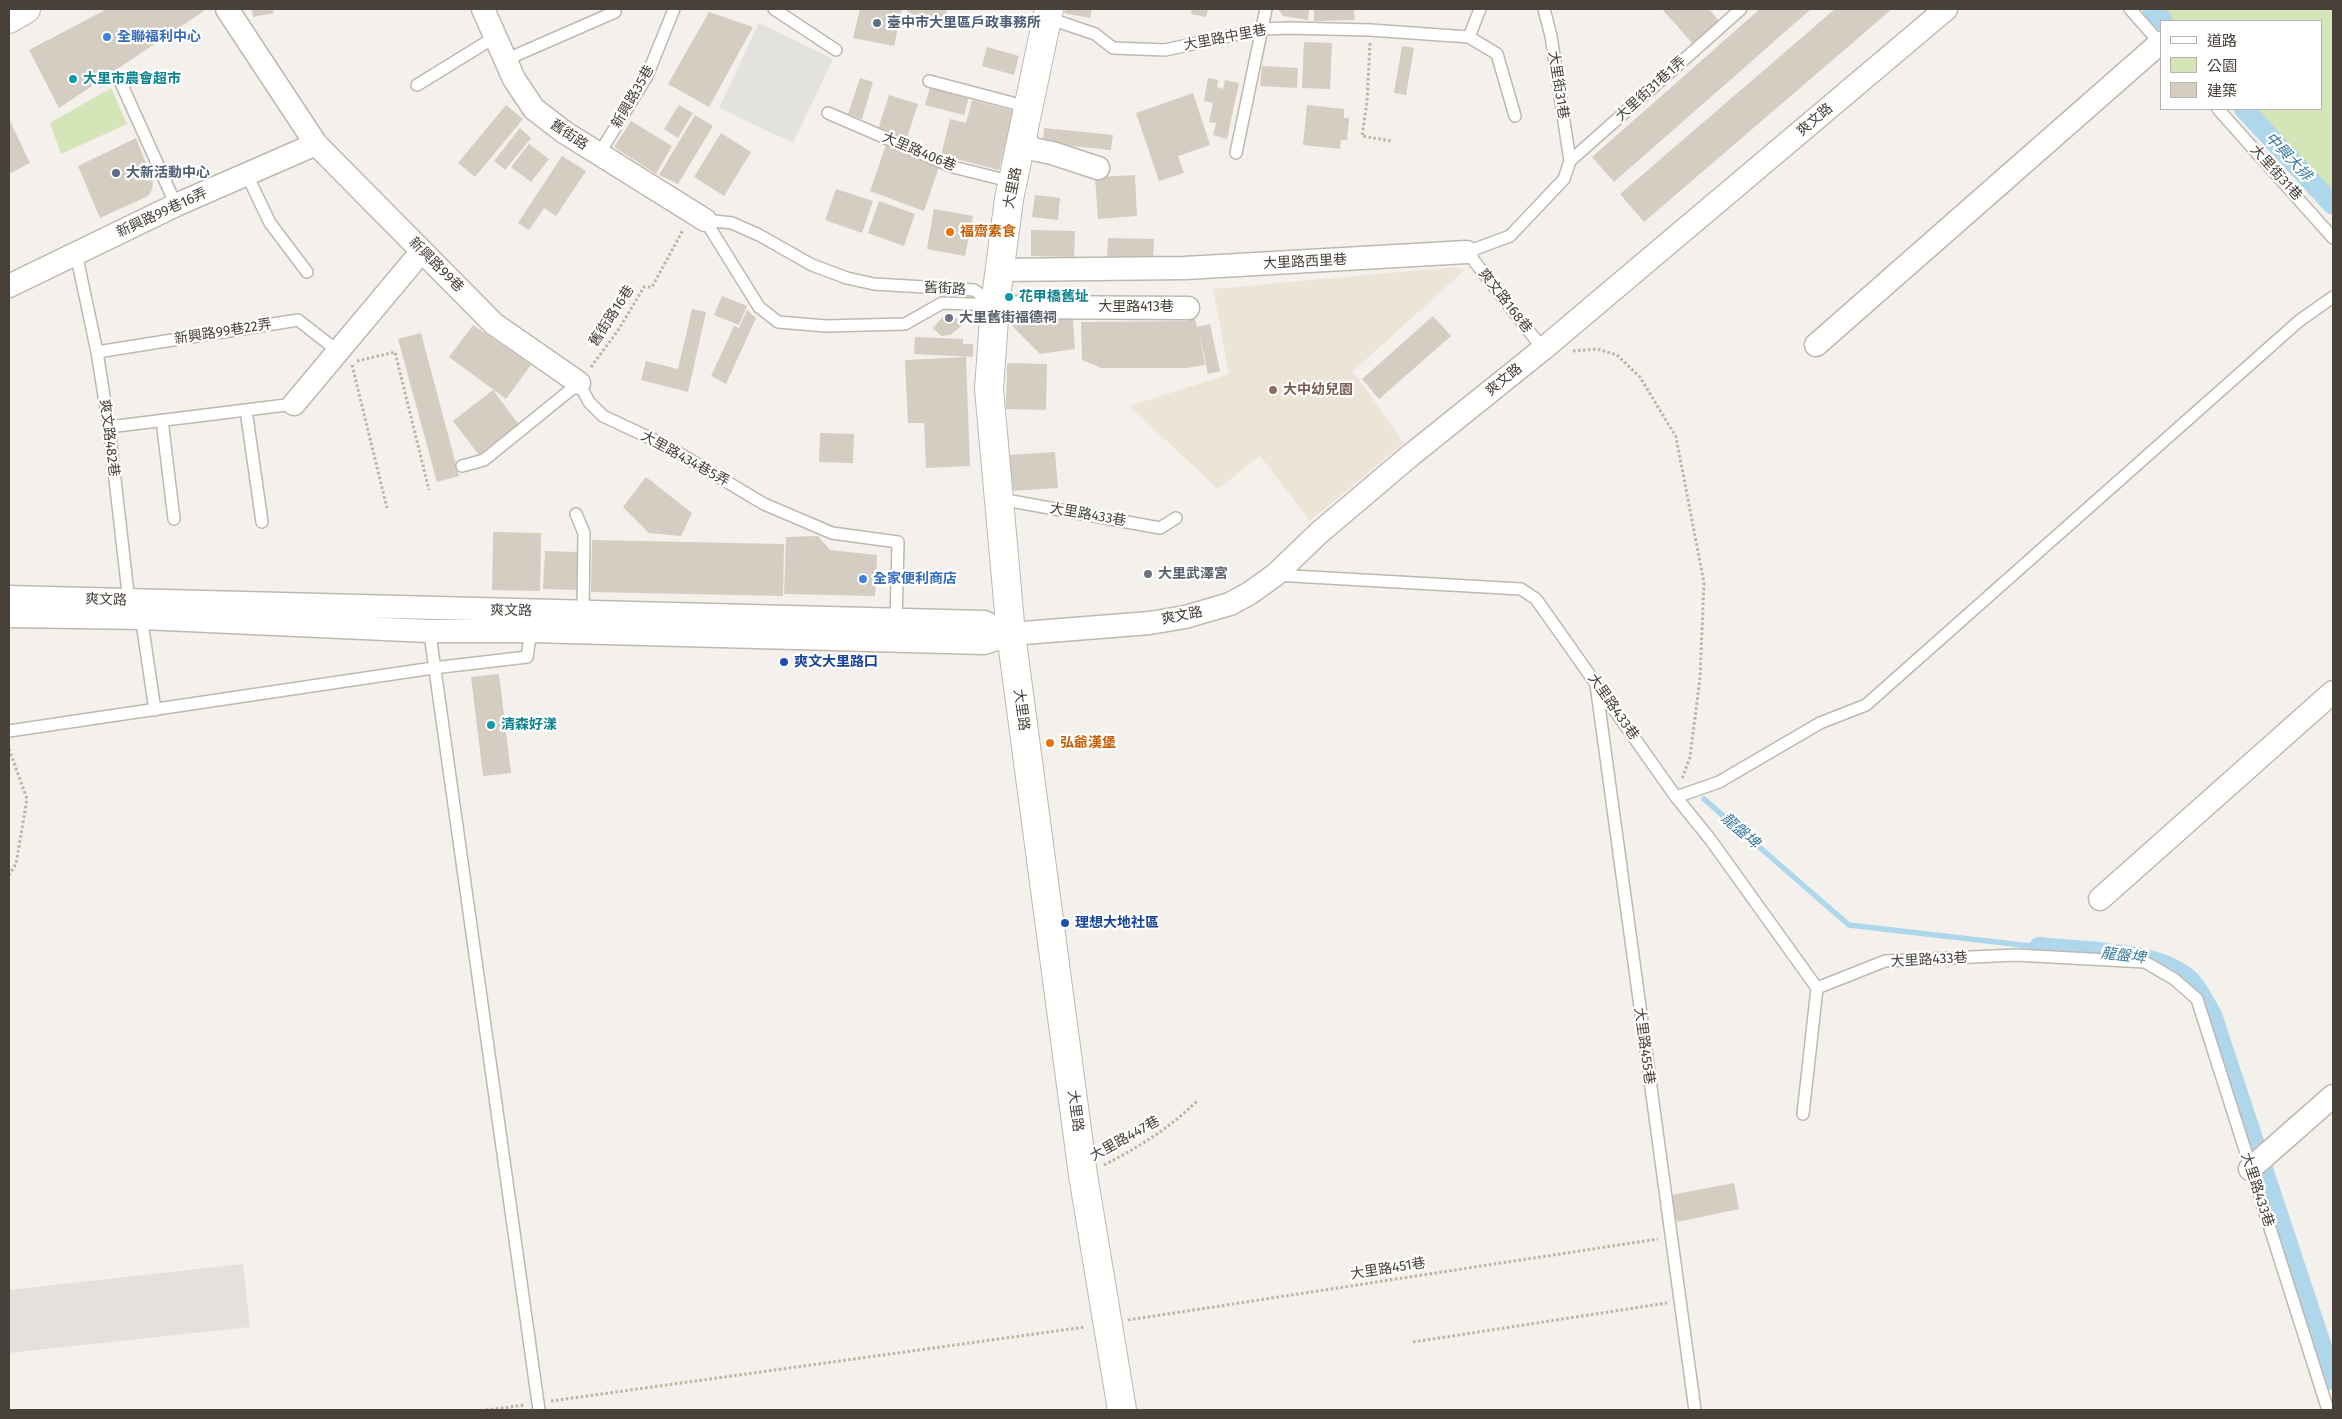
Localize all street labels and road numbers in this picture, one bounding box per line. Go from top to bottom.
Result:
street label: 大里路中里巷 [1182,22,1268,54]
street label: 大里街31巷 [1544,50,1572,120]
street label: 大里街31巷1弄 [1612,53,1690,125]
street label: 新興路35巷 [608,62,658,132]
street label: 爽文路 [1794,100,1836,140]
street label: 舊街路 [547,116,591,154]
street label: 大里路406巷 [879,129,959,175]
street label: 大里街31巷 [2247,142,2305,204]
street label: 大里路 [1001,166,1025,210]
street label: 新興路99巷16弄 [114,185,210,241]
street label: 新興路99巷 [405,234,467,296]
street label: 大里路西里巷 [1263,251,1347,273]
street label: 爽文路168巷 [1475,265,1535,337]
street label: 舊街路 [924,280,966,298]
street label: 舊街路16巷 [586,282,638,350]
street label: 大里路413巷 [1098,299,1174,315]
street label: 新興路99巷22弄 [173,316,273,348]
street label: 爽文路 [1482,360,1526,400]
street label: 爽文路482巷 [96,398,122,478]
street label: 大里路434巷5弄 [638,428,732,490]
street label: 大里路433巷 [1049,500,1127,530]
street label: 爽文路 [85,591,127,609]
street label: 爽文路 [490,602,532,620]
street label: 爽文路 [1160,604,1204,628]
street label: 大里路433巷 [1584,671,1642,743]
street label: 大里路 [1010,688,1032,732]
street label: 大里路433巷 [1890,950,1968,970]
street label: 大里路455巷 [1630,1007,1658,1085]
street label: 大里路 [1064,1089,1086,1133]
street label: 大里路447巷 [1087,1113,1163,1165]
street label: 大里路433巷 [2237,1151,2277,1229]
street label: 大里路451巷 [1349,1255,1427,1283]

